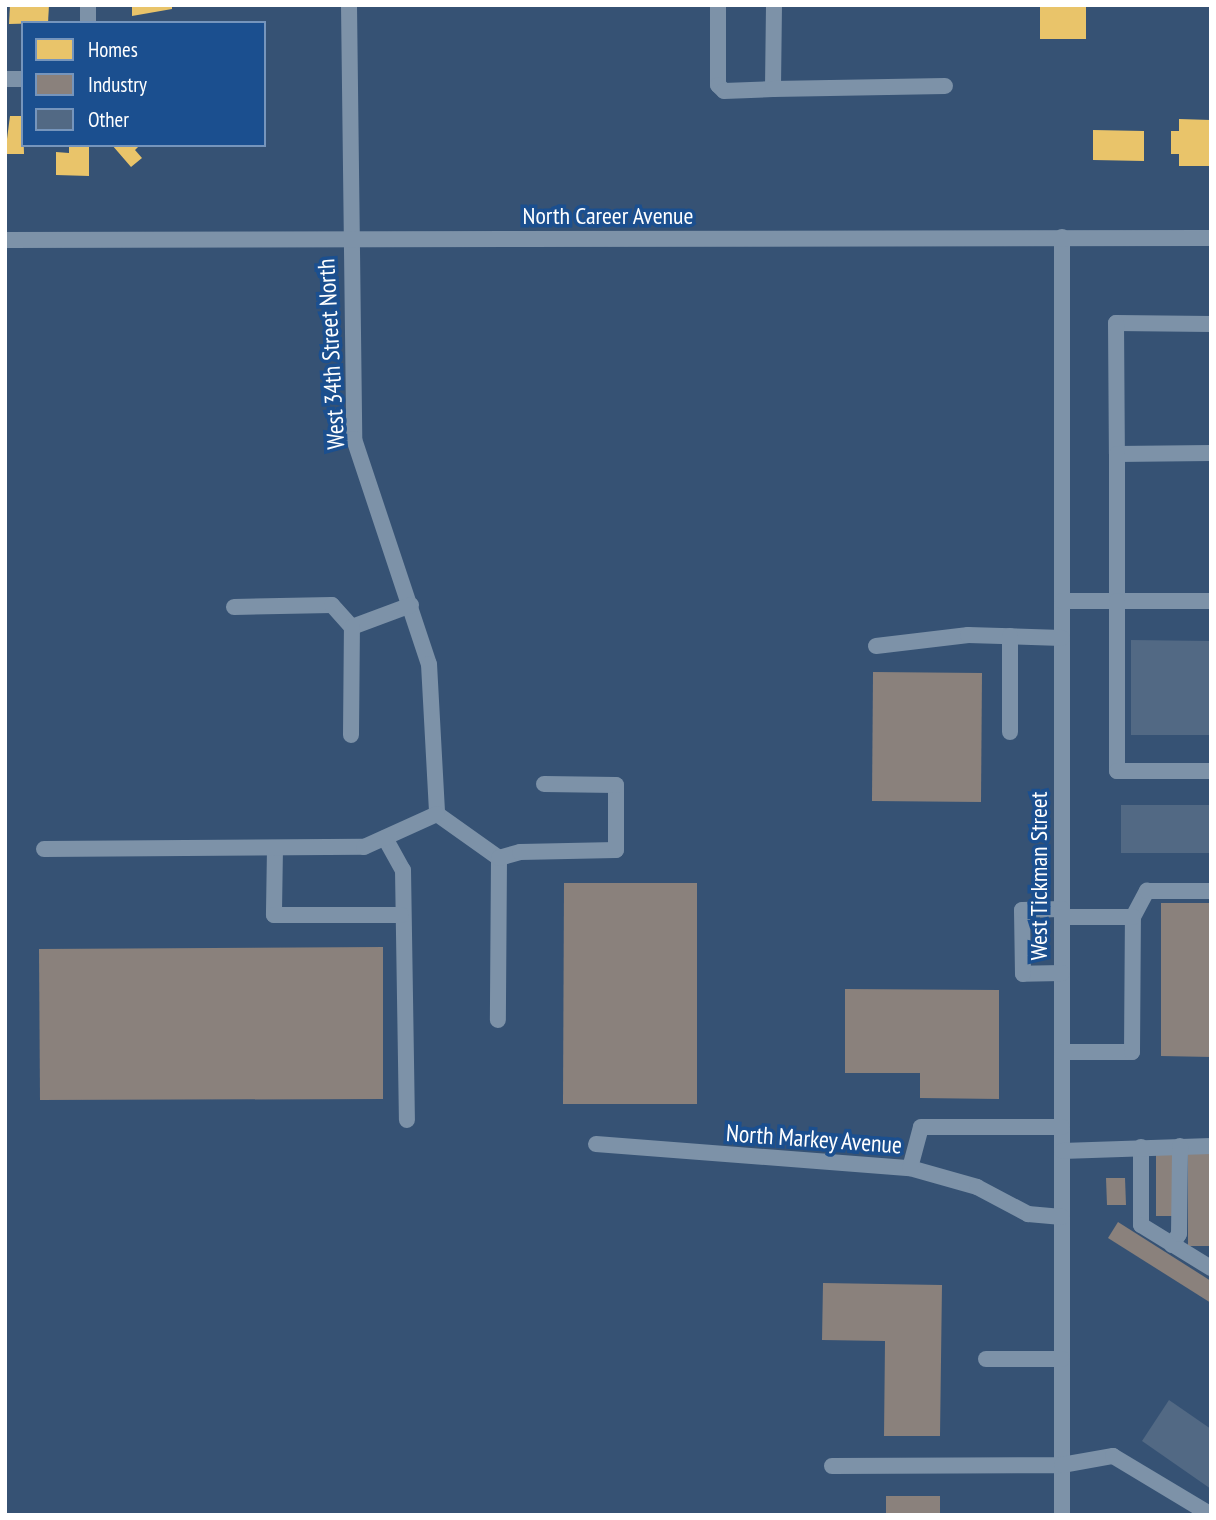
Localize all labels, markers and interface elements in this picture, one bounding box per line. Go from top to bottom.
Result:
legend [21,21,266,147]
text: Homes [88,36,138,63]
text: Industry [88,71,147,98]
text: Other [88,106,129,133]
street label: North Career Avenue [522,202,694,230]
street label: West 34th Street North [312,258,350,450]
street label: West Tickman Street [1025,791,1053,961]
street label: North Markey Avenue [724,1118,904,1160]

